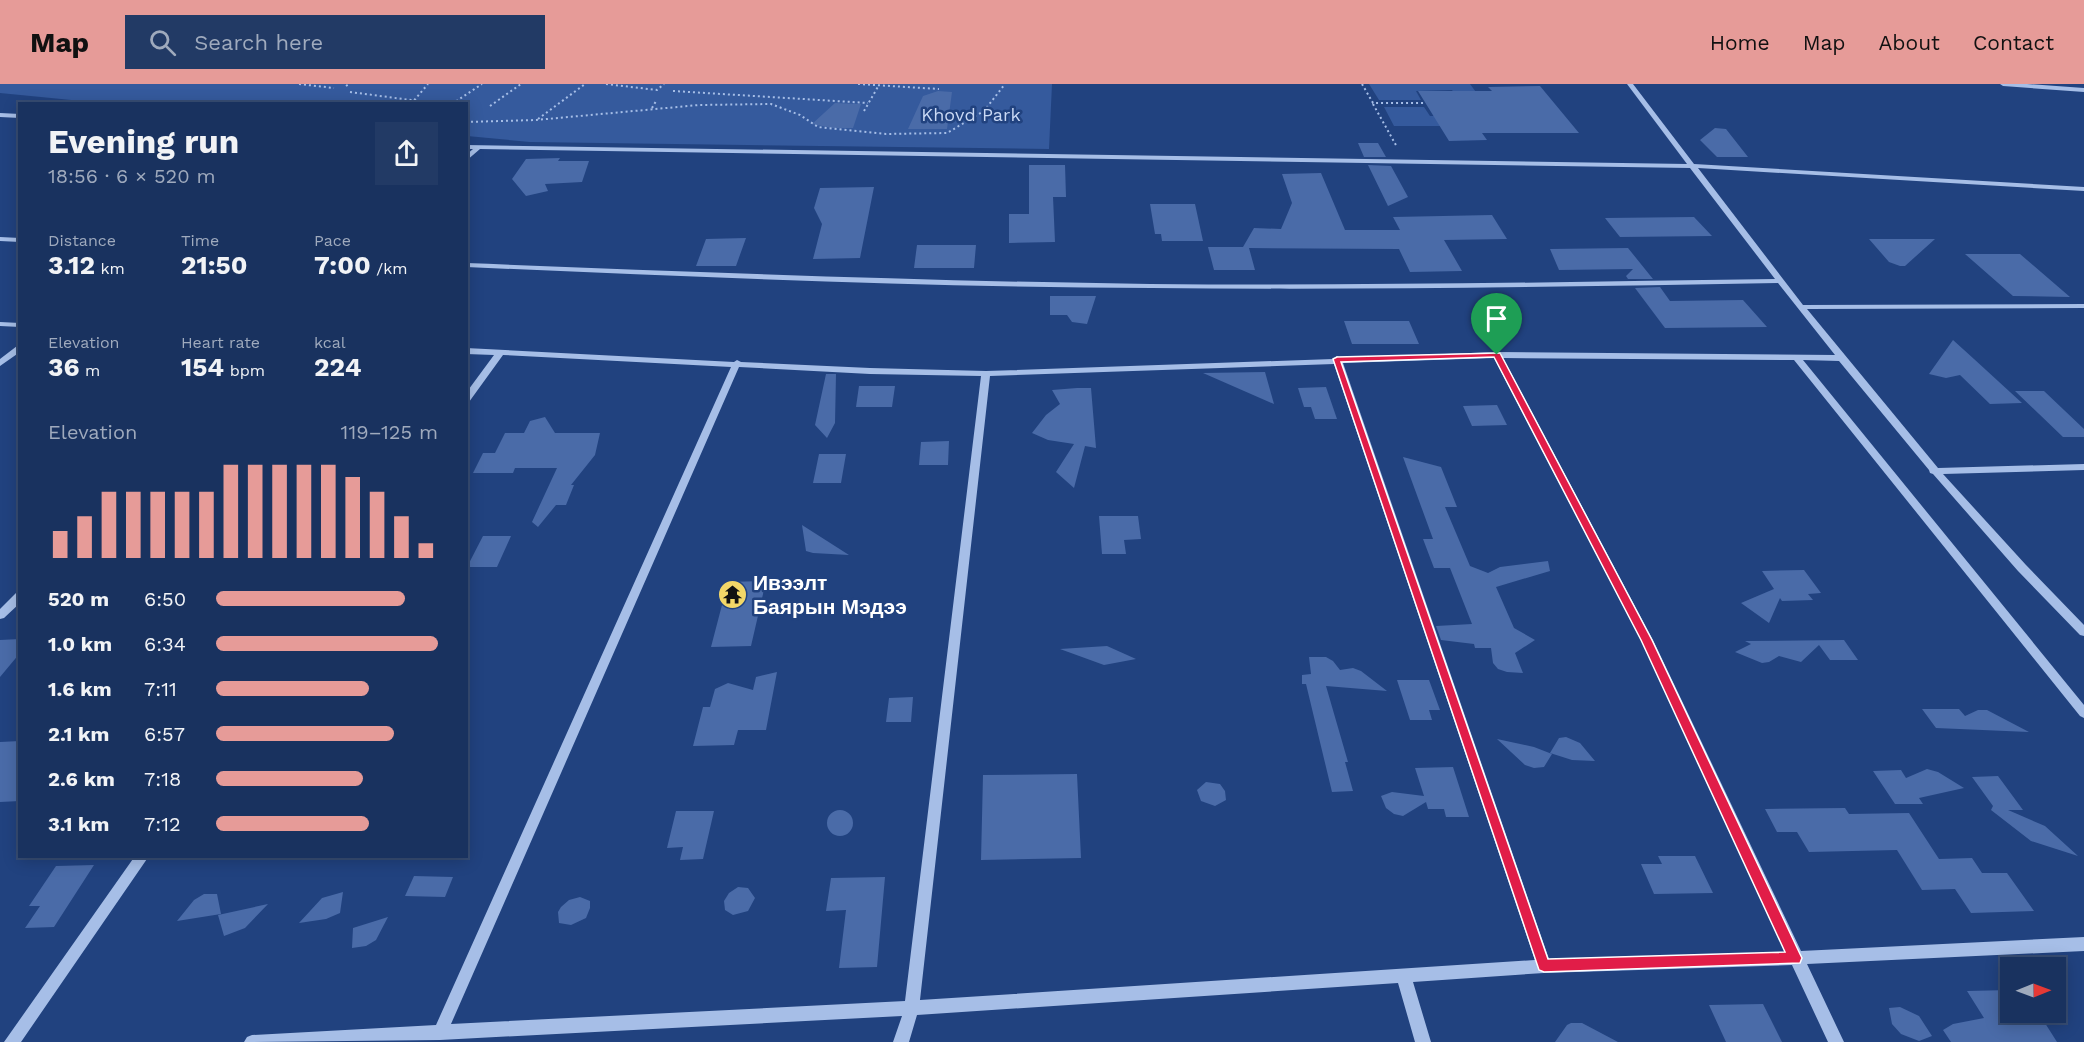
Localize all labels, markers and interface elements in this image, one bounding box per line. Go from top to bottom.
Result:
search box [125,15,545,69]
text: Map [30,26,89,59]
icon: search [146,26,179,59]
text: Search here [194,30,323,55]
text: Home [1710,30,1770,55]
text: Map [1803,30,1846,55]
text: About [1879,30,1940,55]
text: Contact [1973,30,2054,55]
park label: Khovd Park [921,104,1021,125]
text: Evening run [48,122,239,161]
button: share [375,122,438,185]
text: 18:56 · 6 × 520 m [48,164,216,188]
text: Distance [48,231,116,250]
text: Time [181,231,219,250]
text: Pace [314,231,351,250]
text: 3.12 [48,250,95,280]
text: 21:50 [181,250,247,280]
text: 7:00 [314,250,371,280]
text: km [95,259,125,278]
text: /km [371,259,407,278]
pin [1471,293,1522,355]
icon: arrive [1480,302,1513,335]
text: Elevation [48,333,119,352]
text: Heart rate [181,333,260,352]
text: kcal [314,333,346,352]
text: 36 [48,352,79,382]
text: 154 [181,352,224,382]
text: 224 [314,352,361,382]
text: m [79,361,100,380]
text: bpm [224,361,265,380]
text: Elevation [48,420,137,444]
text: 119–125 m [341,420,438,444]
place label: Ивээлт Баярын Мэдээ [753,570,907,619]
temple icon: Ивээлт Баярын Мэдээ [716,579,748,611]
text: 520 m [48,587,109,611]
text: 6:50 [144,587,186,611]
text: 1.0 km [48,632,112,656]
text: 6:34 [144,632,186,656]
text: 1.6 km [48,677,112,701]
text: 7:11 [144,677,177,701]
text: 2.1 km [48,722,109,746]
text: 6:57 [144,722,185,746]
text: 2.6 km [48,767,115,791]
text: 7:18 [144,767,181,791]
text: 3.1 km [48,812,109,836]
text: 7:12 [144,812,181,836]
north arrow [2000,957,2066,1023]
map controls [2000,957,2066,1023]

